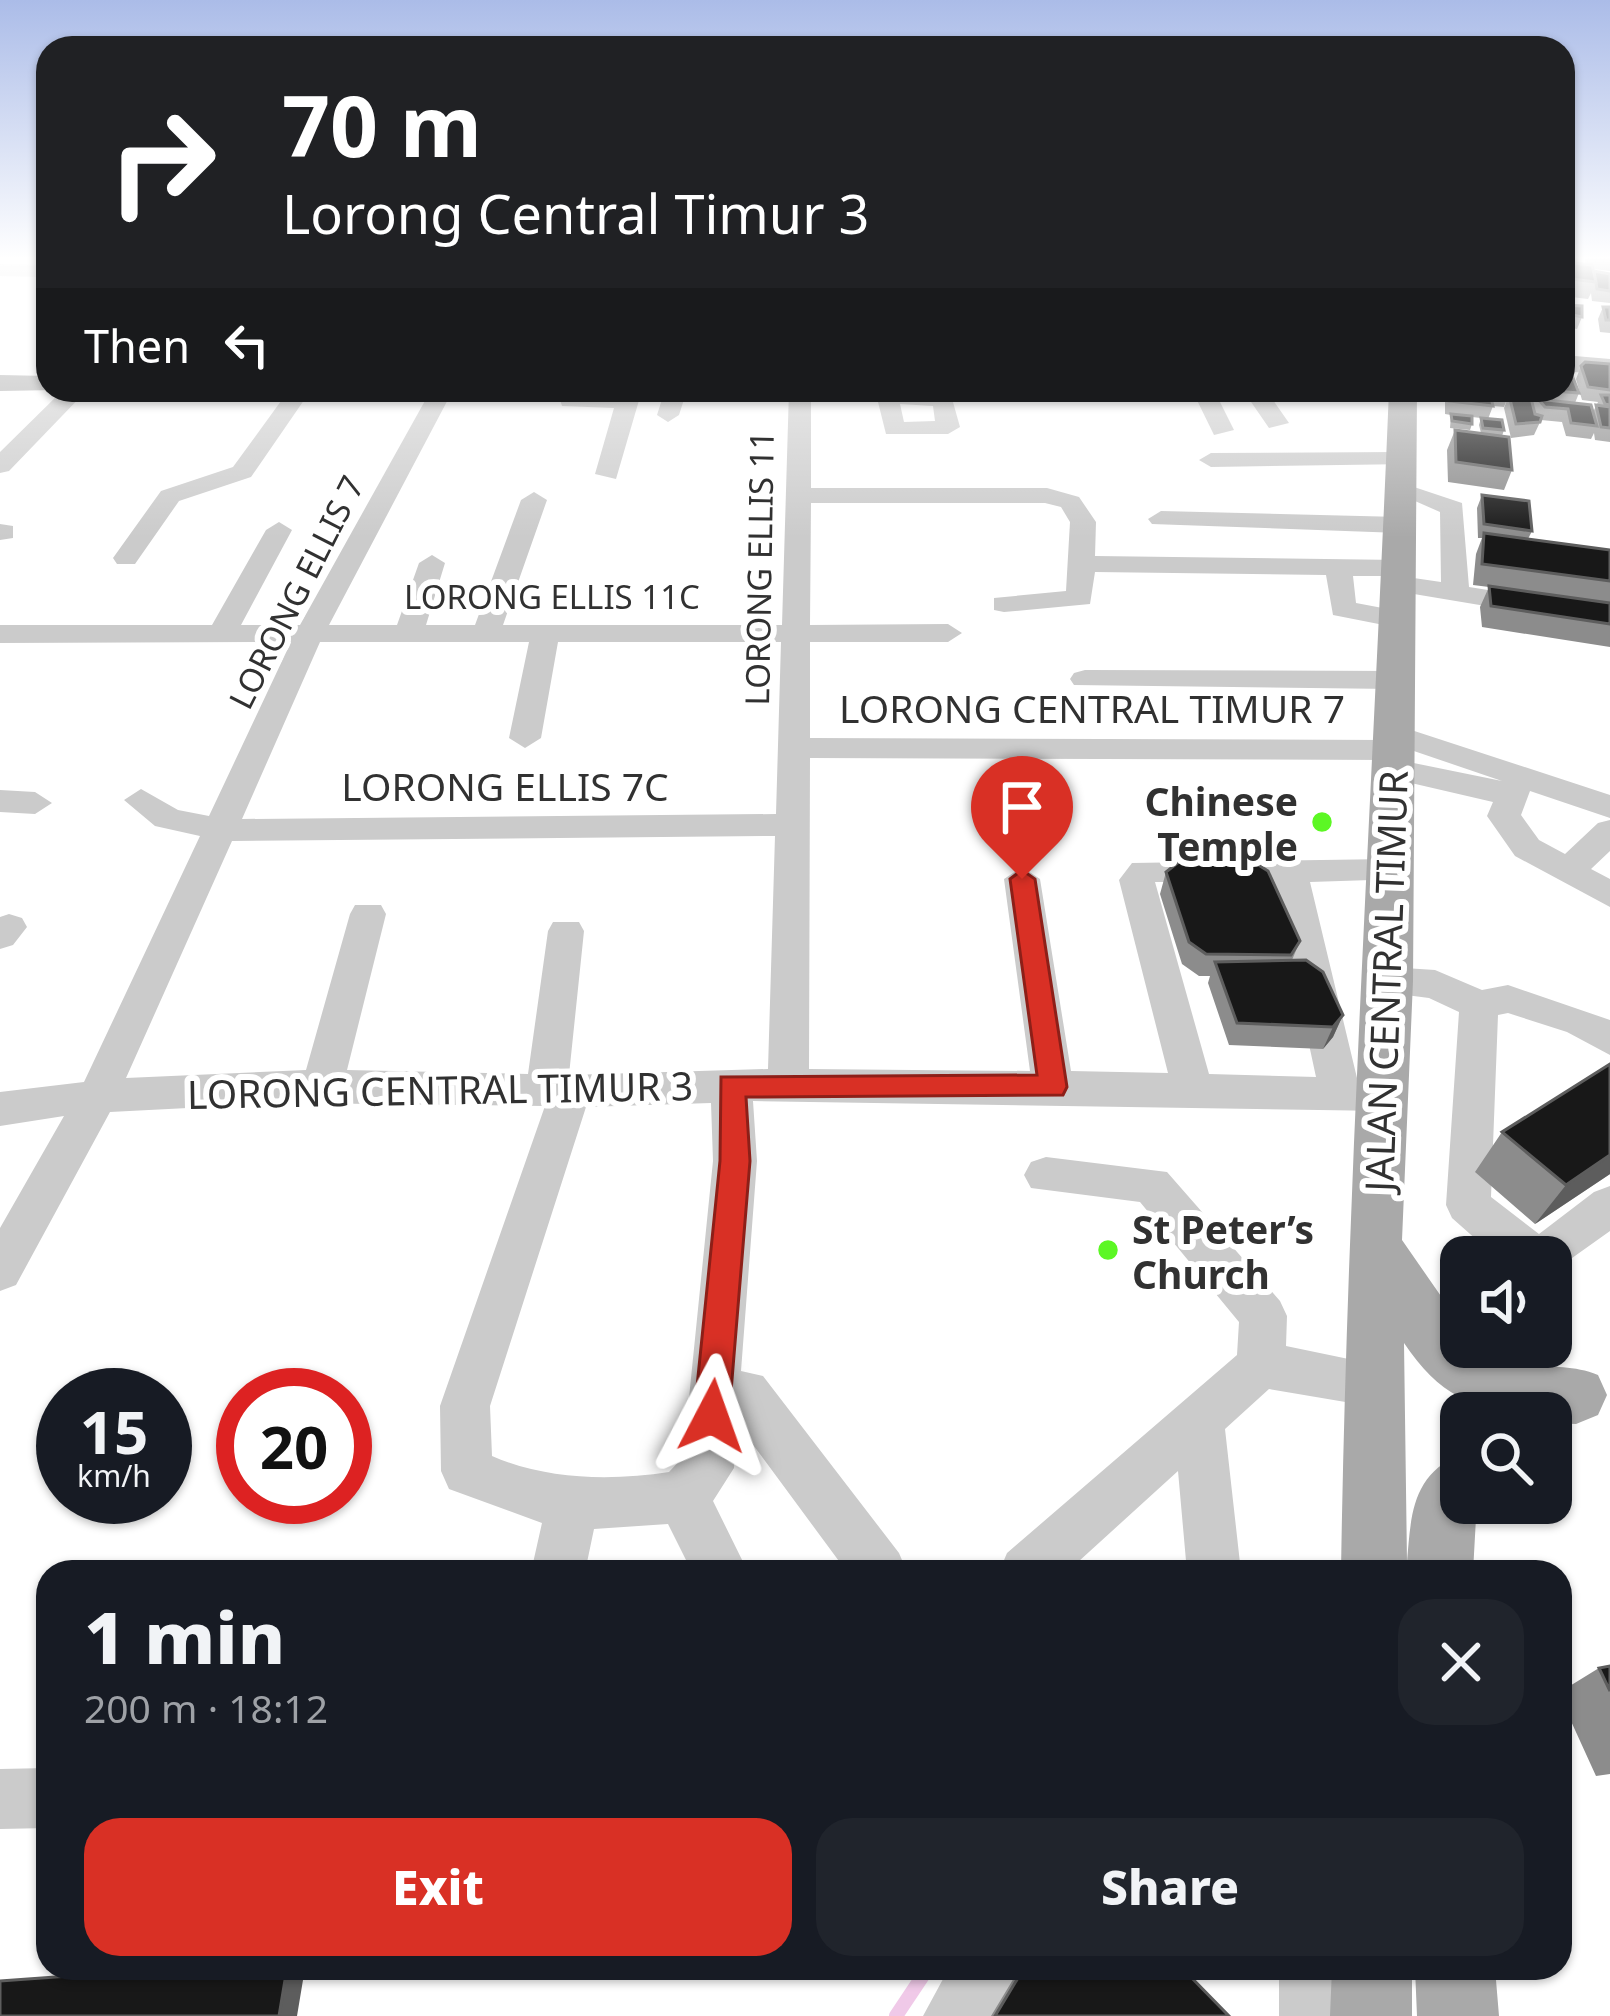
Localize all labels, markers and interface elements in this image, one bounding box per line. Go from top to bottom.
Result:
text: 70 m [282,67,482,182]
icon: right [84,84,240,240]
text: Lorong Central Timur 3 [282,176,869,250]
icon: left [214,312,280,378]
text: Then [84,315,190,376]
street label: LORONG ELLIS 11 [734,430,784,706]
street label: LORONG ELLIS 7 [218,468,374,716]
street label: LORONG ELLIS 11C [404,574,700,619]
street label: LORONG CENTRAL TIMUR 7 [839,681,1345,734]
pin [971,756,1073,879]
street label: LORONG ELLIS 7C [341,759,669,812]
street label: JALAN CENTRAL TIMUR [1351,770,1419,1196]
icon: arrive [989,774,1055,840]
place label: Chinese Temple [1144,774,1298,872]
marker: Chinese Temple [1309,809,1335,835]
street label: LORONG CENTRAL TIMUR 3 [187,1058,693,1120]
place label: St Peter’s Church [1132,1202,1314,1300]
map controls [1440,1236,1572,1524]
button: sound [1440,1236,1572,1368]
marker: St Peter’s Church [1095,1237,1121,1263]
position arrow [649,1353,775,1479]
speed limit sign: 20 [216,1368,372,1524]
text: 15 [80,1390,148,1472]
button: search [1440,1392,1572,1524]
text: km/h [77,1455,151,1496]
text: 1 min [84,1587,285,1685]
button: close [1398,1599,1524,1725]
text: 200 m · 18:12 [84,1681,328,1734]
button: Exit [84,1818,792,1956]
button: Share [816,1818,1524,1956]

